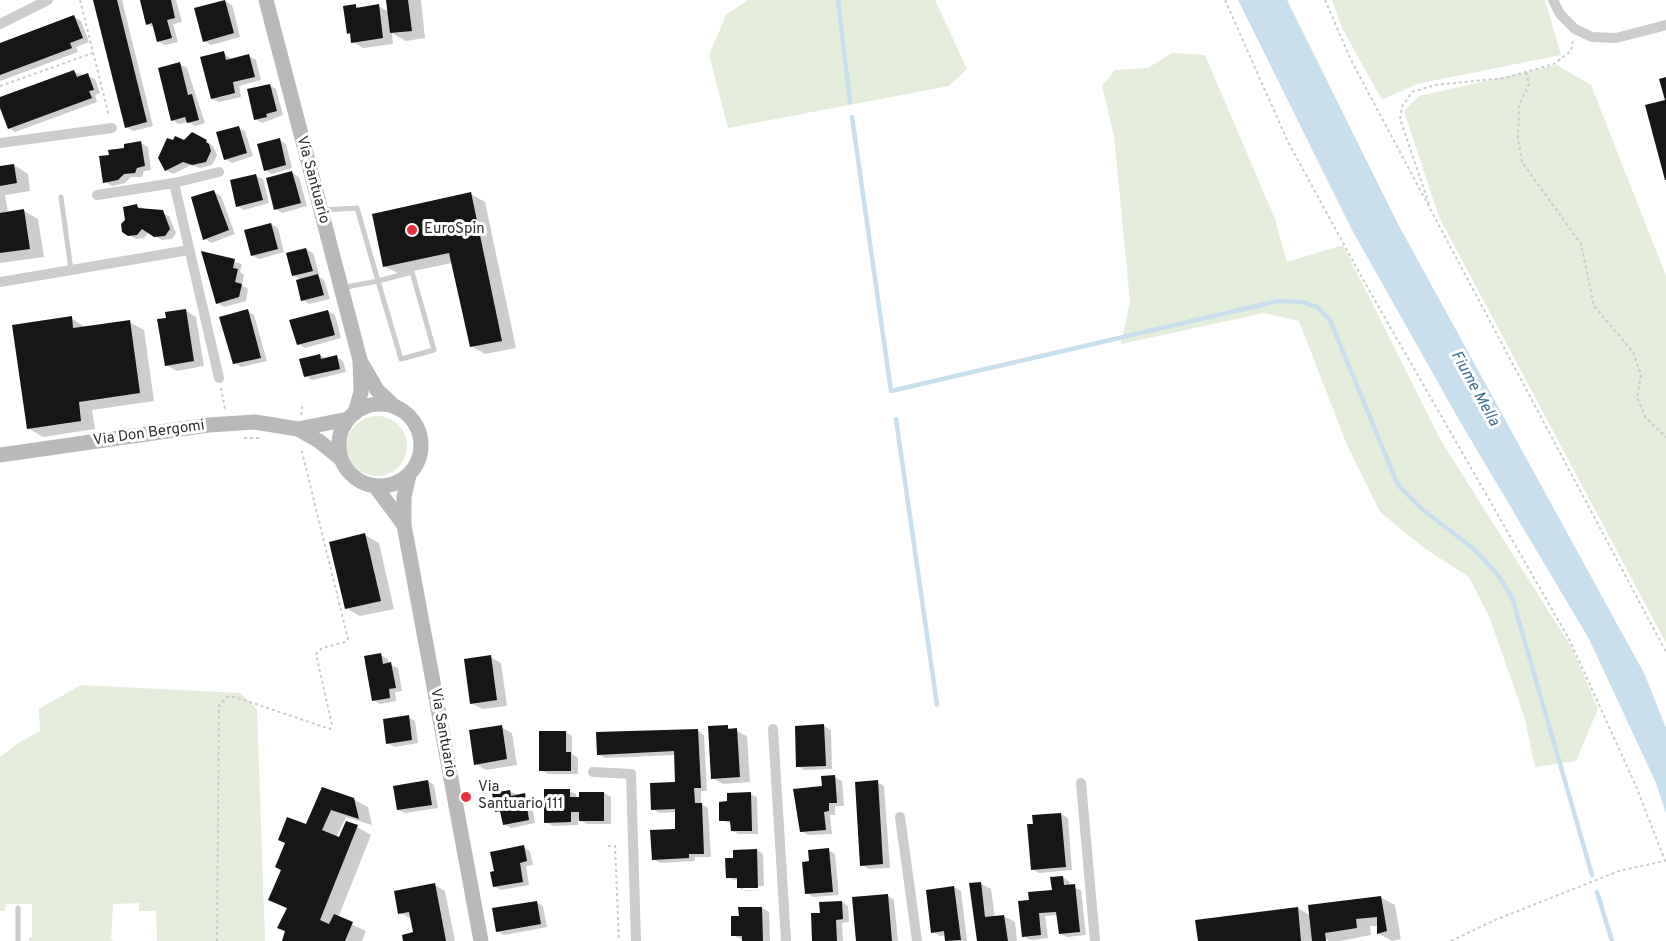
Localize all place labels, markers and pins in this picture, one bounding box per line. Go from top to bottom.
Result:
place label: EuroSpin [424,221,485,239]
marker: EuroSpin [405,223,419,237]
place label: Via Santuario 111 [478,779,563,814]
marker: Via Santuario 111 [459,790,473,804]

